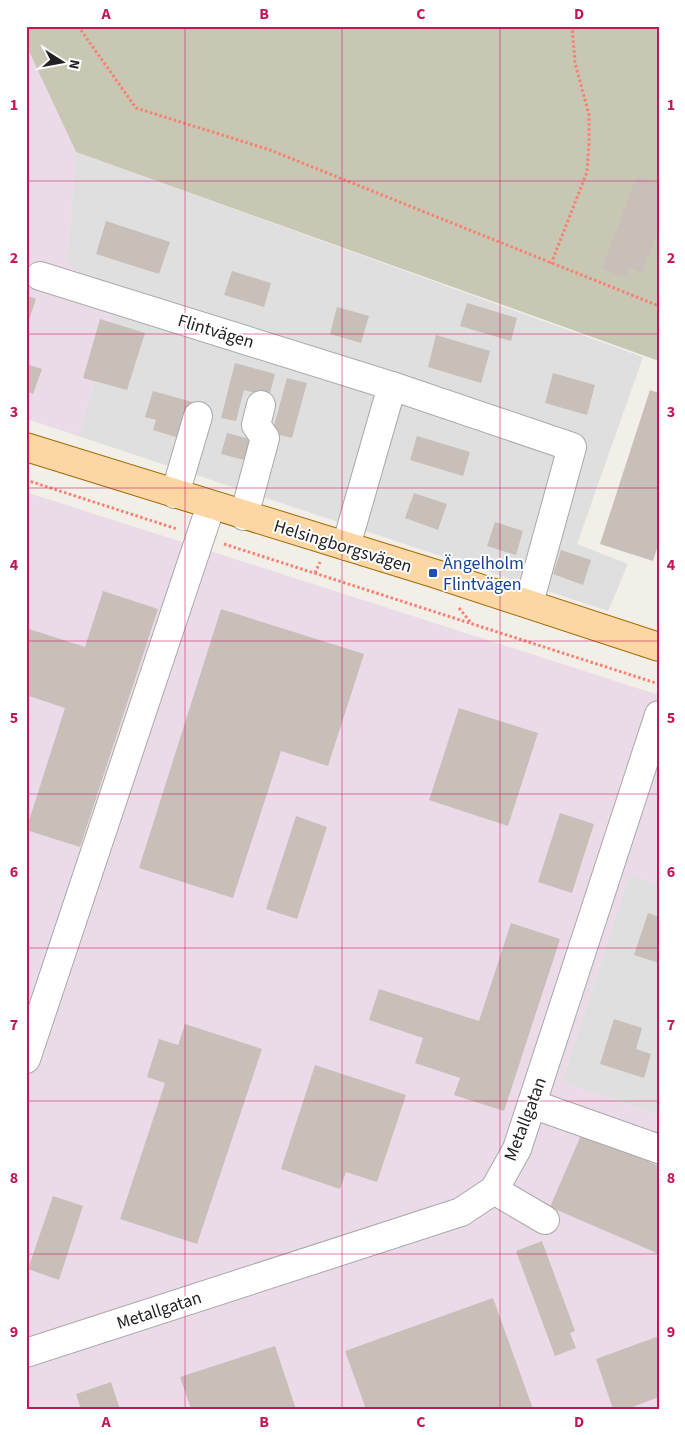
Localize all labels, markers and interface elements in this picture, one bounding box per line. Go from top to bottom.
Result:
text: A [100,3,111,25]
text: B [259,3,269,25]
text: C [416,3,426,25]
text: D [574,3,584,25]
north arrow [38,38,88,88]
text: N [63,58,84,71]
text: 1 [10,94,18,116]
text: 1 [667,94,675,116]
text: 2 [10,247,18,269]
text: 2 [667,247,675,269]
street label: Flintvägen [175,308,257,355]
text: 3 [10,401,18,423]
text: 3 [667,401,675,423]
street label: Helsingborgsvägen [271,514,415,579]
place label: Ängelholm Flintvägen [443,551,524,597]
text: 4 [10,554,19,576]
text: 4 [667,554,676,576]
marker: Ängelholm Flintvägen [427,567,439,579]
text: 5 [10,707,18,729]
text: 5 [667,707,675,729]
text: 6 [10,861,18,883]
text: 6 [667,861,675,883]
text: 7 [10,1014,18,1036]
text: 7 [667,1014,675,1036]
street label: Metallgatan [498,1074,553,1165]
text: 8 [10,1167,18,1189]
text: 8 [667,1167,675,1189]
street label: Metallgatan [113,1285,205,1336]
text: 9 [10,1321,18,1343]
text: 9 [667,1321,675,1343]
text: A [100,1411,111,1433]
text: B [259,1411,269,1433]
text: C [416,1411,426,1433]
text: D [574,1411,584,1433]

